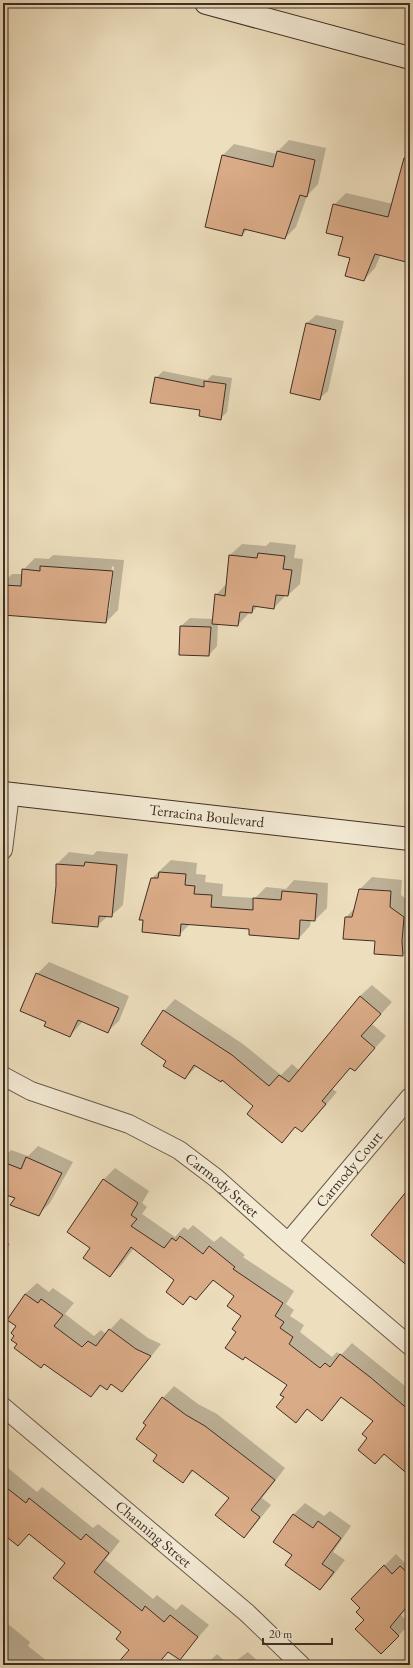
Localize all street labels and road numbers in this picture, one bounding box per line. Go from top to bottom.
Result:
street label: Terracina Boulevard [148,800,266,832]
street label: Carmody Court [311,1127,386,1211]
street label: Carmody Street [182,1148,264,1221]
street label: Channing Street [112,1496,196,1572]

